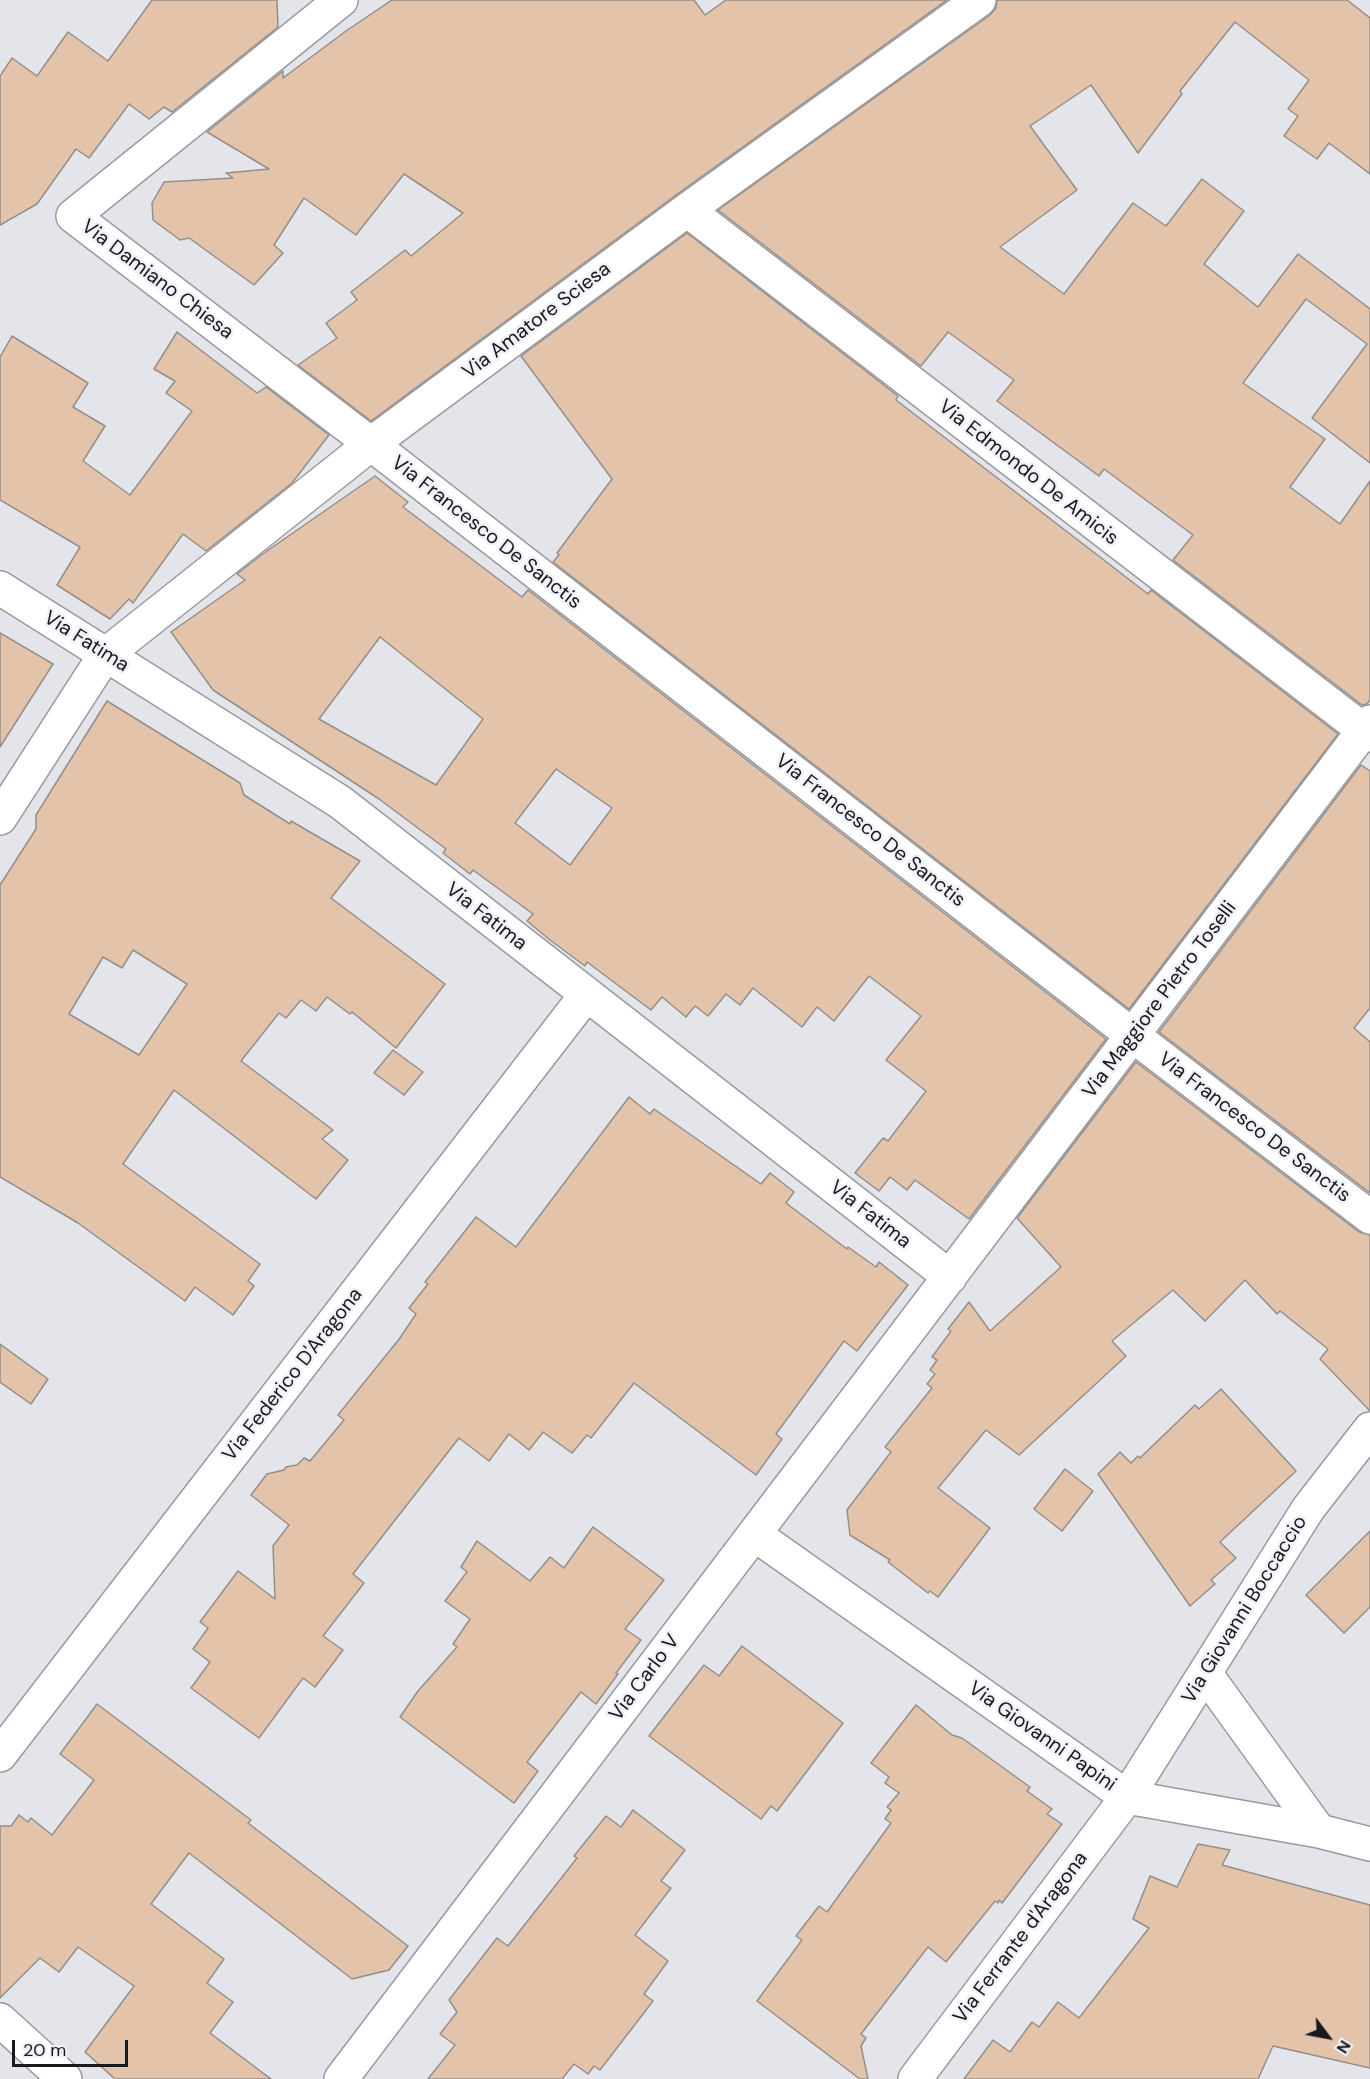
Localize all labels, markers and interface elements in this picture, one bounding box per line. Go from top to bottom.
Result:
street label: Via Damiano Chiesa [76,215,238,345]
street label: Via Amatore Sciesa [458,257,616,385]
street label: Via Edmondo De Amicis [933,395,1123,551]
street label: Via Francesco De Sanctis [386,451,586,615]
street label: Via Fatima [39,606,133,678]
street label: Via Francesco De Sanctis [770,749,970,913]
street label: Via Fatima [441,878,531,956]
street label: Via Maggiore Pietro Toselli [1078,897,1242,1103]
street label: Via Francesco De Sanctis [1153,1048,1355,1208]
street label: Via Fatima [825,1176,915,1254]
street label: Via Federico D'Aragona [218,1284,368,1466]
street label: Via Giovanni Boccaccio [1177,1512,1313,1708]
street label: Via Carlo V [605,1630,685,1726]
street label: Via Giovanni Papini [963,1677,1121,1797]
street label: Via Ferrante d'Aragona [949,1848,1093,2028]
north arrow [1298,2007,1358,2067]
scale bar [15,2028,130,2066]
text: N [1332,2036,1356,2057]
text: 20 m [23,2038,66,2062]

